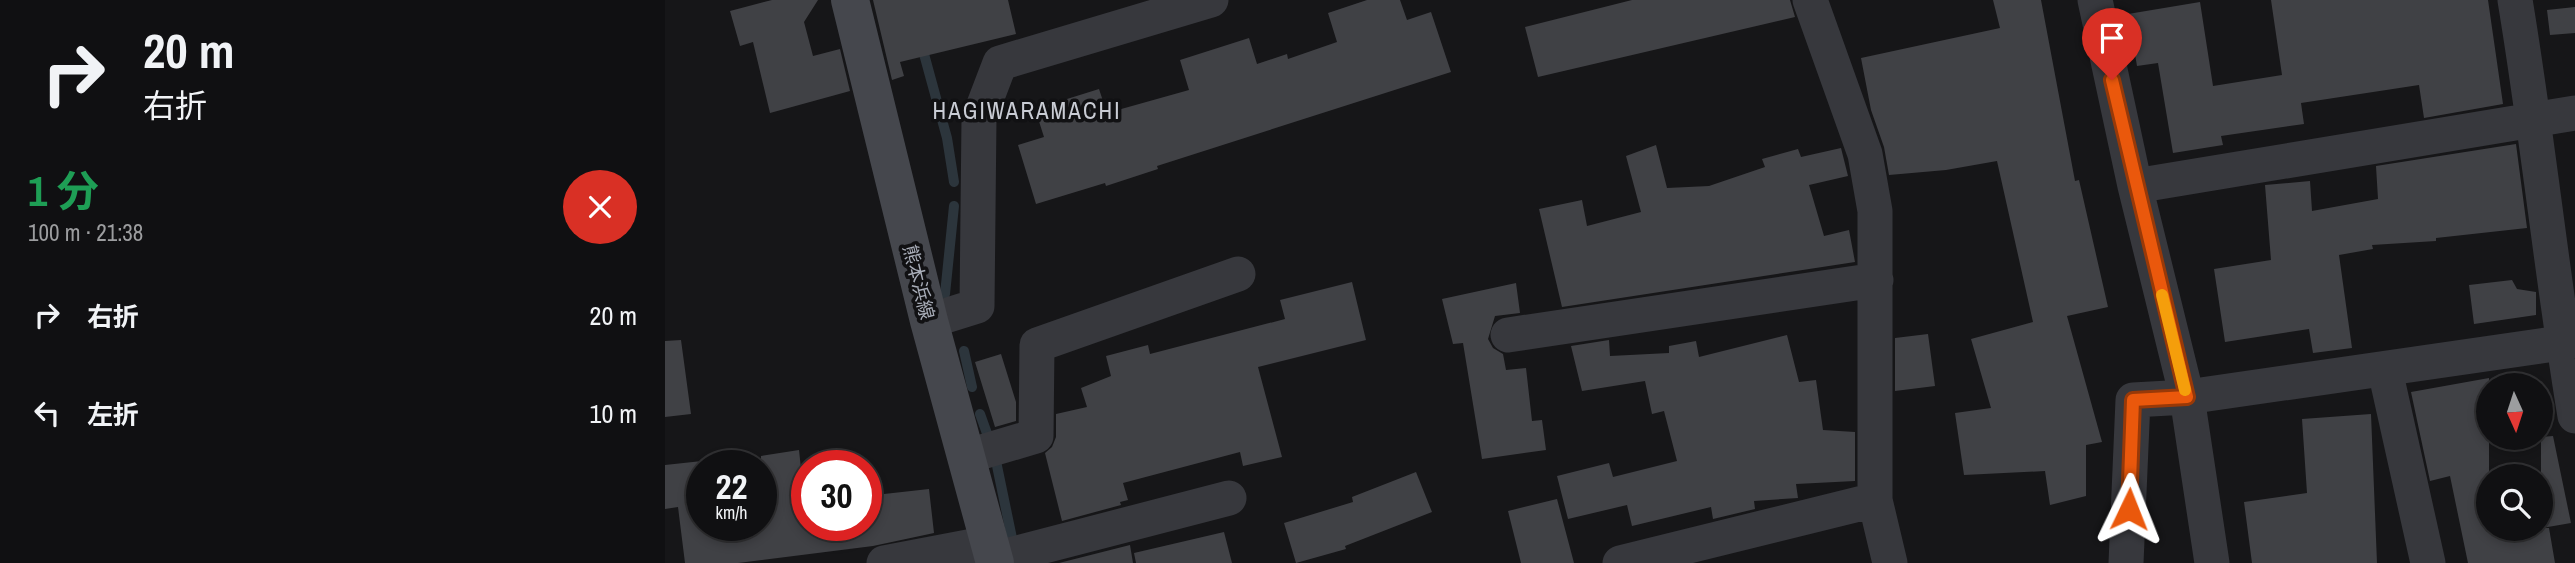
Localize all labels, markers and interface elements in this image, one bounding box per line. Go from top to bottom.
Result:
pin [2082,8,2142,80]
text: 20 m [143,17,235,83]
icon: arrive [2093,19,2131,57]
icon: right [28,28,119,119]
text: 右折 [143,84,207,127]
district label: HAGIWARAMACHI [933,95,1121,126]
text: 1 分 [28,163,99,219]
button: close [563,170,637,244]
text: 100 m · 21:38 [28,217,143,248]
street label: 熊本浜線 [897,242,941,322]
icon: right [28,296,66,334]
text: 20 m [590,298,637,333]
text: 右折 [87,299,139,334]
north arrow [2476,373,2553,450]
map controls [2476,373,2553,541]
icon: left [28,394,66,432]
text: 10 m [590,396,637,431]
text: 左折 [87,397,139,432]
speed limit sign: 30 [791,450,882,541]
text: 22 [716,463,747,510]
button: search [2476,464,2553,541]
position arrow [2092,472,2166,546]
text: km/h [716,500,748,525]

